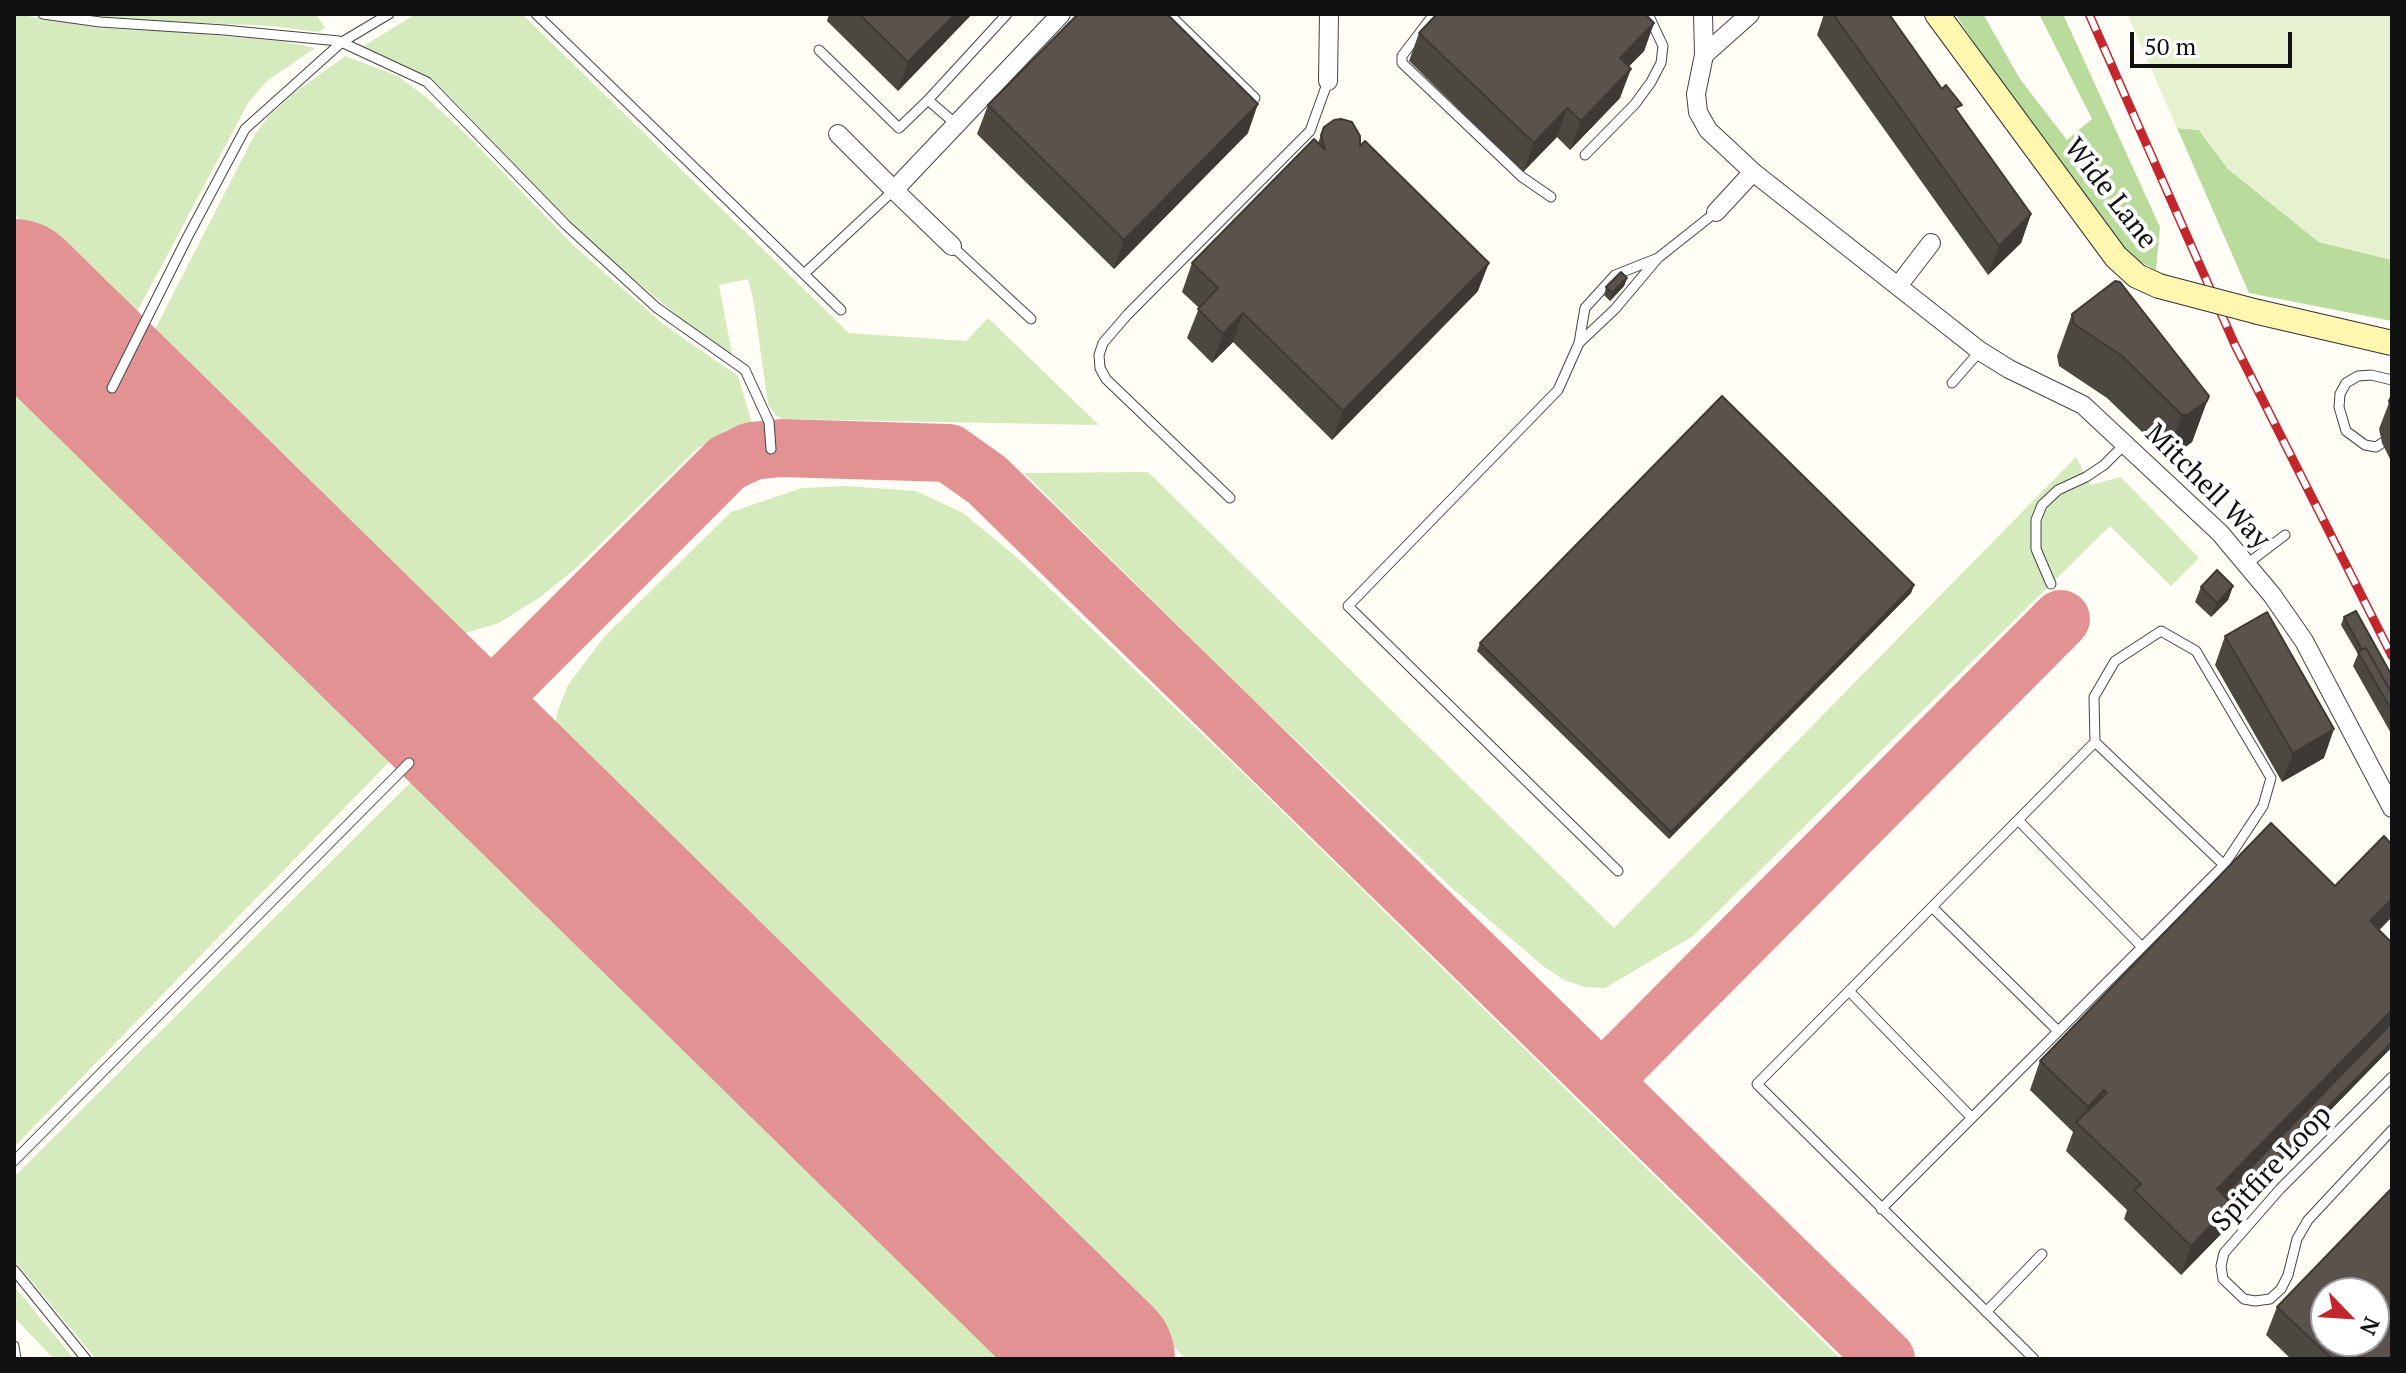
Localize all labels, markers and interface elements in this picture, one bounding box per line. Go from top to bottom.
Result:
scale bar [2134,16,2296,66]
text: 50 m [2144,30,2196,62]
street label: Wide Lane [2056,132,2164,256]
street label: Mitchell Way [2138,418,2276,556]
street label: Spitfire Loop [2205,1099,2339,1239]
north arrow [2310,1277,2390,1357]
text: N [2354,1313,2387,1340]

